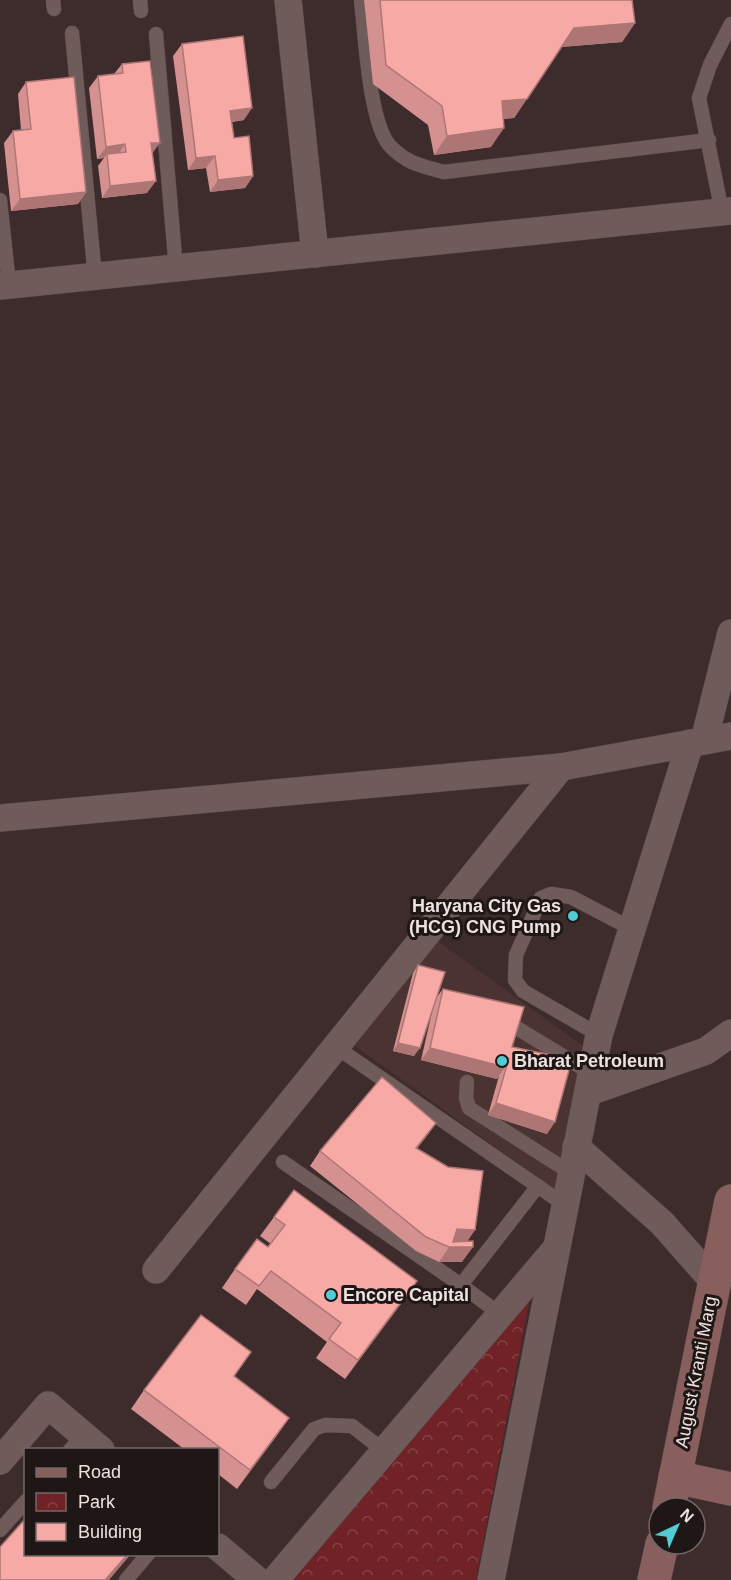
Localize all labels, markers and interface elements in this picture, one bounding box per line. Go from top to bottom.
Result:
place label: Haryana City Gas (HCG) CNG Pump [409,896,561,937]
marker: Haryana City Gas (HCG) CNG Pump [566,909,580,923]
place label: Bharat Petroleum [514,1051,664,1071]
marker: Bharat Petroleum [495,1054,509,1068]
place label: Encore Capital [343,1285,469,1305]
marker: Encore Capital [324,1288,338,1302]
street label: August Kranti Marg [671,1294,721,1450]
legend [24,1448,219,1556]
text: Road [78,1462,121,1482]
text: Park [78,1492,116,1512]
north arrow [647,1496,707,1556]
text: N [677,1505,697,1526]
text: Building [78,1522,142,1542]

